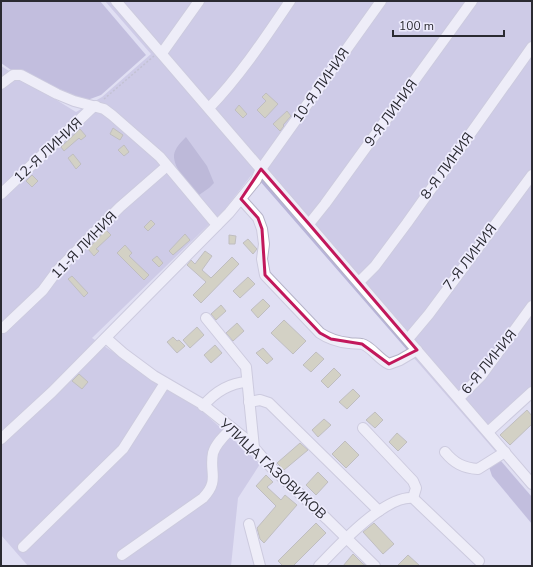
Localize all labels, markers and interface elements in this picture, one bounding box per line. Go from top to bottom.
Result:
scale bar [393,12,504,38]
text: 100 m [399,18,434,34]
street label: 10-Я ЛИНИЯ [288,44,354,126]
street label: 9-Я ЛИНИЯ [360,76,422,150]
street label: 12-Я ЛИНИЯ [10,113,86,187]
street label: 8-Я ЛИНИЯ [416,129,478,203]
street label: 11-Я ЛИНИЯ [47,207,121,283]
street label: 7-Я ЛИНИЯ [439,220,501,294]
street label: 6-Я ЛИНИЯ [457,326,521,398]
street label: УЛИЦА ГАЗОВИКОВ [215,414,331,524]

